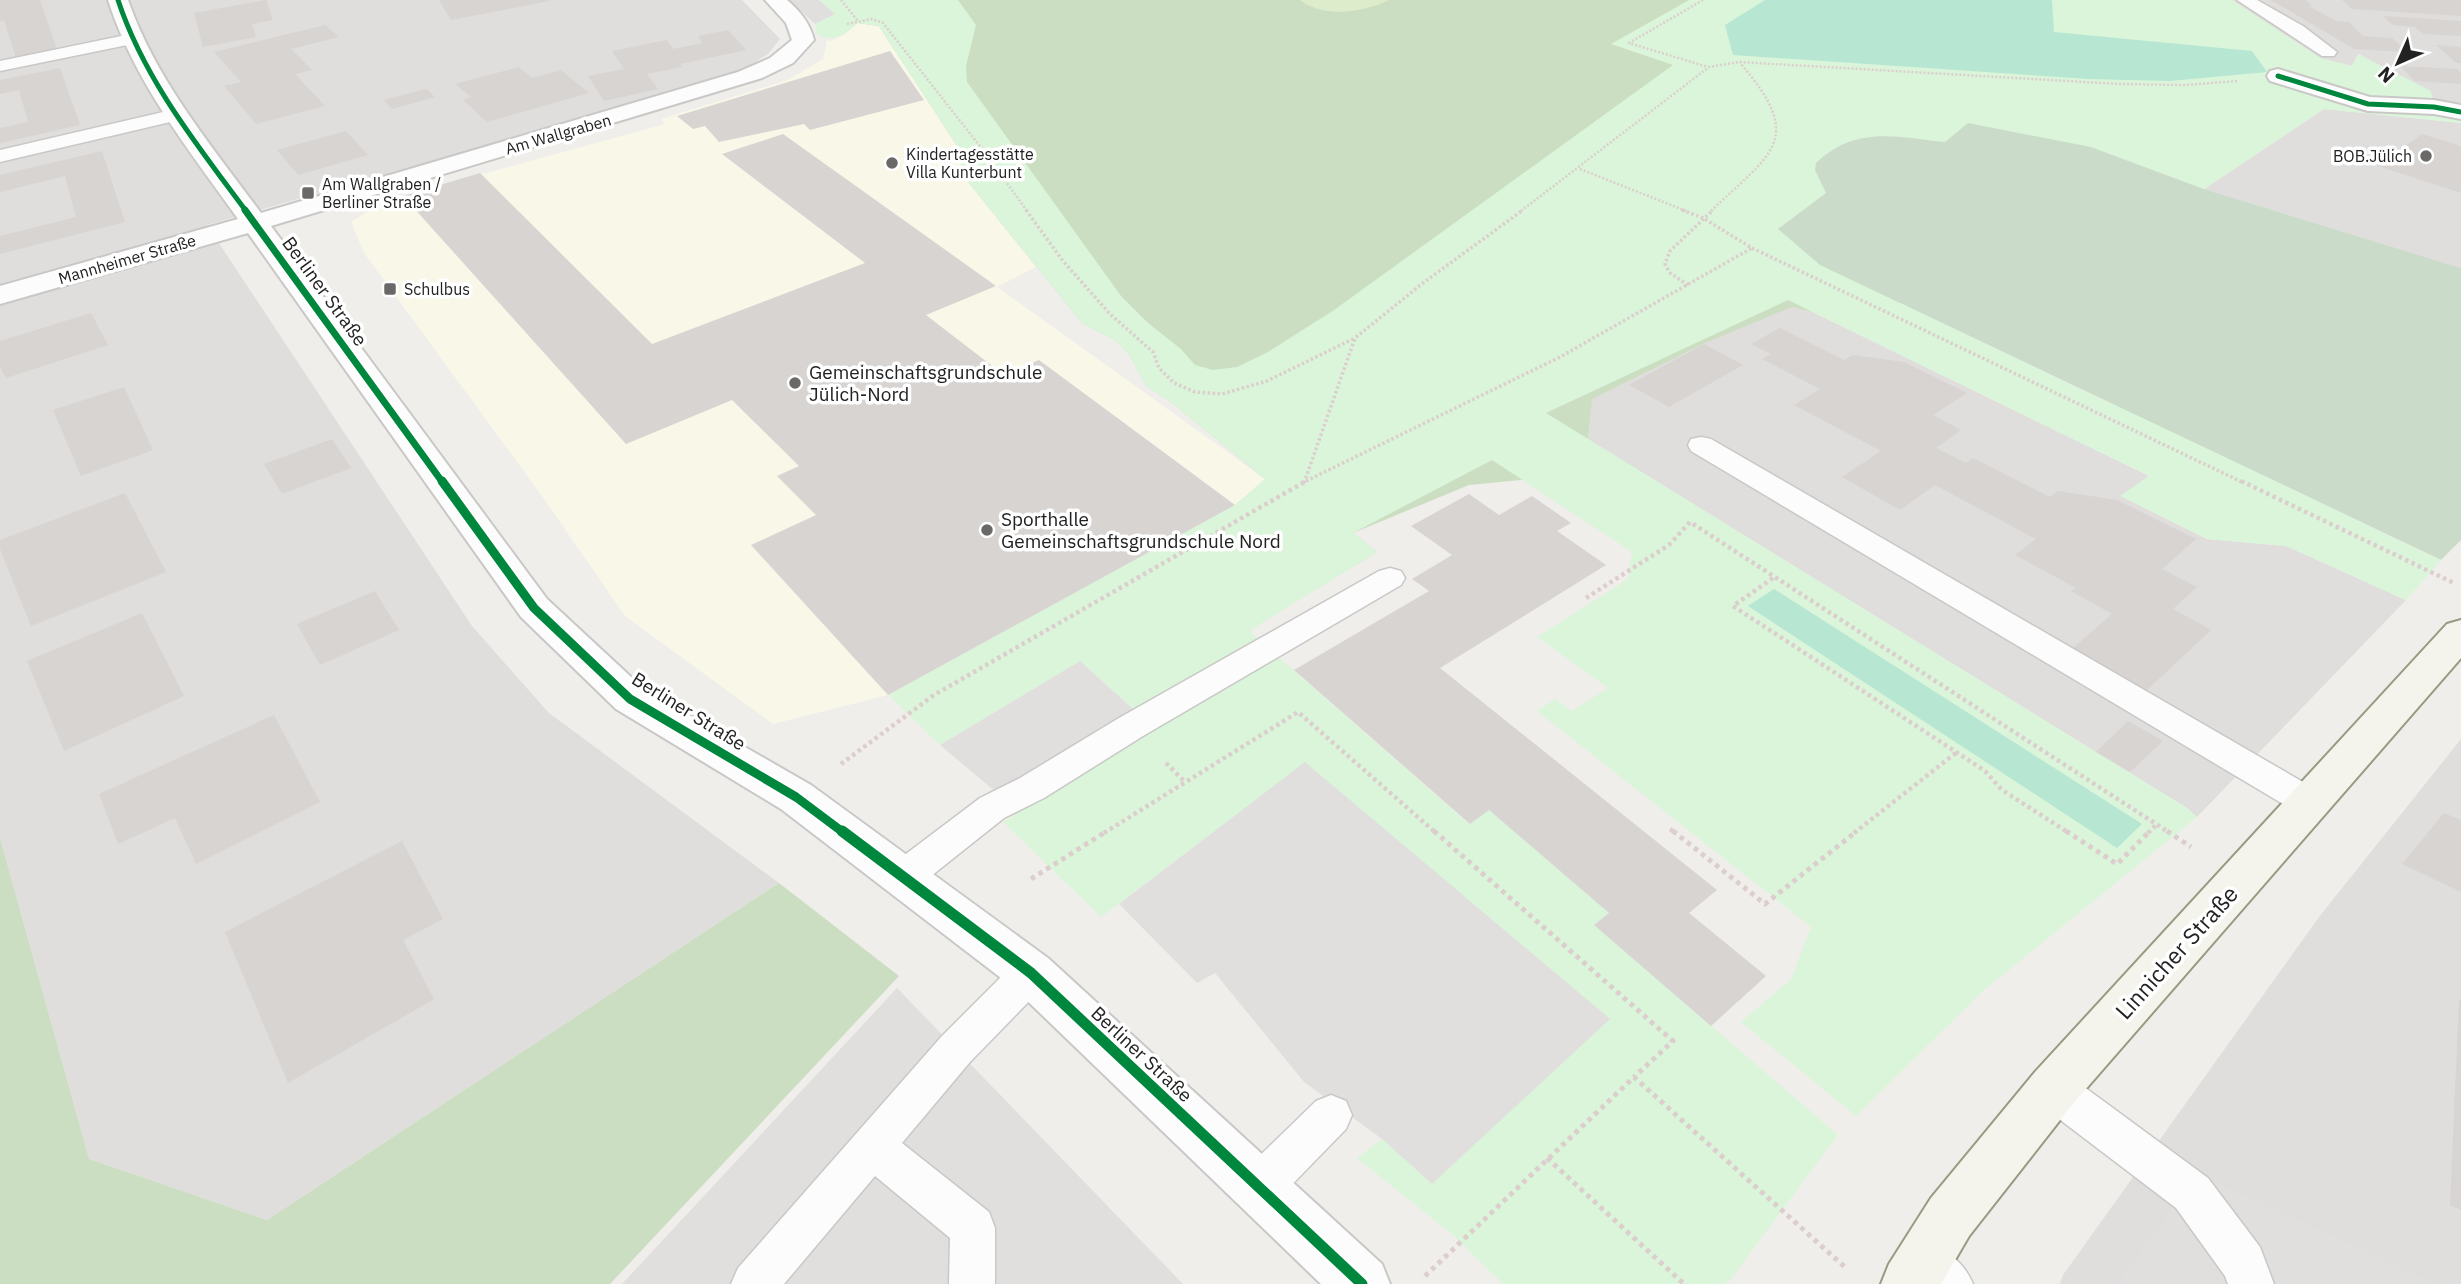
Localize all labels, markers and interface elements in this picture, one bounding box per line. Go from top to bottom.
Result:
north arrow [2363,28,2433,98]
text: N [2373,62,2399,88]
street label: Am Wallgraben [503,109,613,159]
place label: Kindertagesstätte Villa Kunterbunt [906,144,1034,182]
place label: BOB.Jülich [2333,146,2412,166]
marker: BOB.Jülich [2418,148,2434,164]
marker: Kindertagesstätte Villa Kunterbunt [884,155,900,171]
place label: Am Wallgraben / Berliner Straße [322,174,441,212]
marker: Am Wallgraben / Berliner Straße [300,185,316,201]
street label: Mannheimer Straße [56,230,198,288]
street label: Berliner Straße [277,231,373,351]
place label: Schulbus [404,279,470,299]
marker: Schulbus [382,281,398,297]
place label: Gemeinschaftsgrundschule Jülich-Nord [809,360,1042,406]
marker: Gemeinschaftsgrundschule Jülich-Nord [787,375,803,391]
place label: Sporthalle Gemeinschaftsgrundschule Nord [1001,507,1281,553]
marker: Sporthalle Gemeinschaftsgrundschule Nord [979,522,995,538]
street label: Berliner Straße [628,666,750,756]
street label: Linnicher Straße [2108,879,2244,1025]
street label: Berliner Straße [1086,1001,1198,1107]

